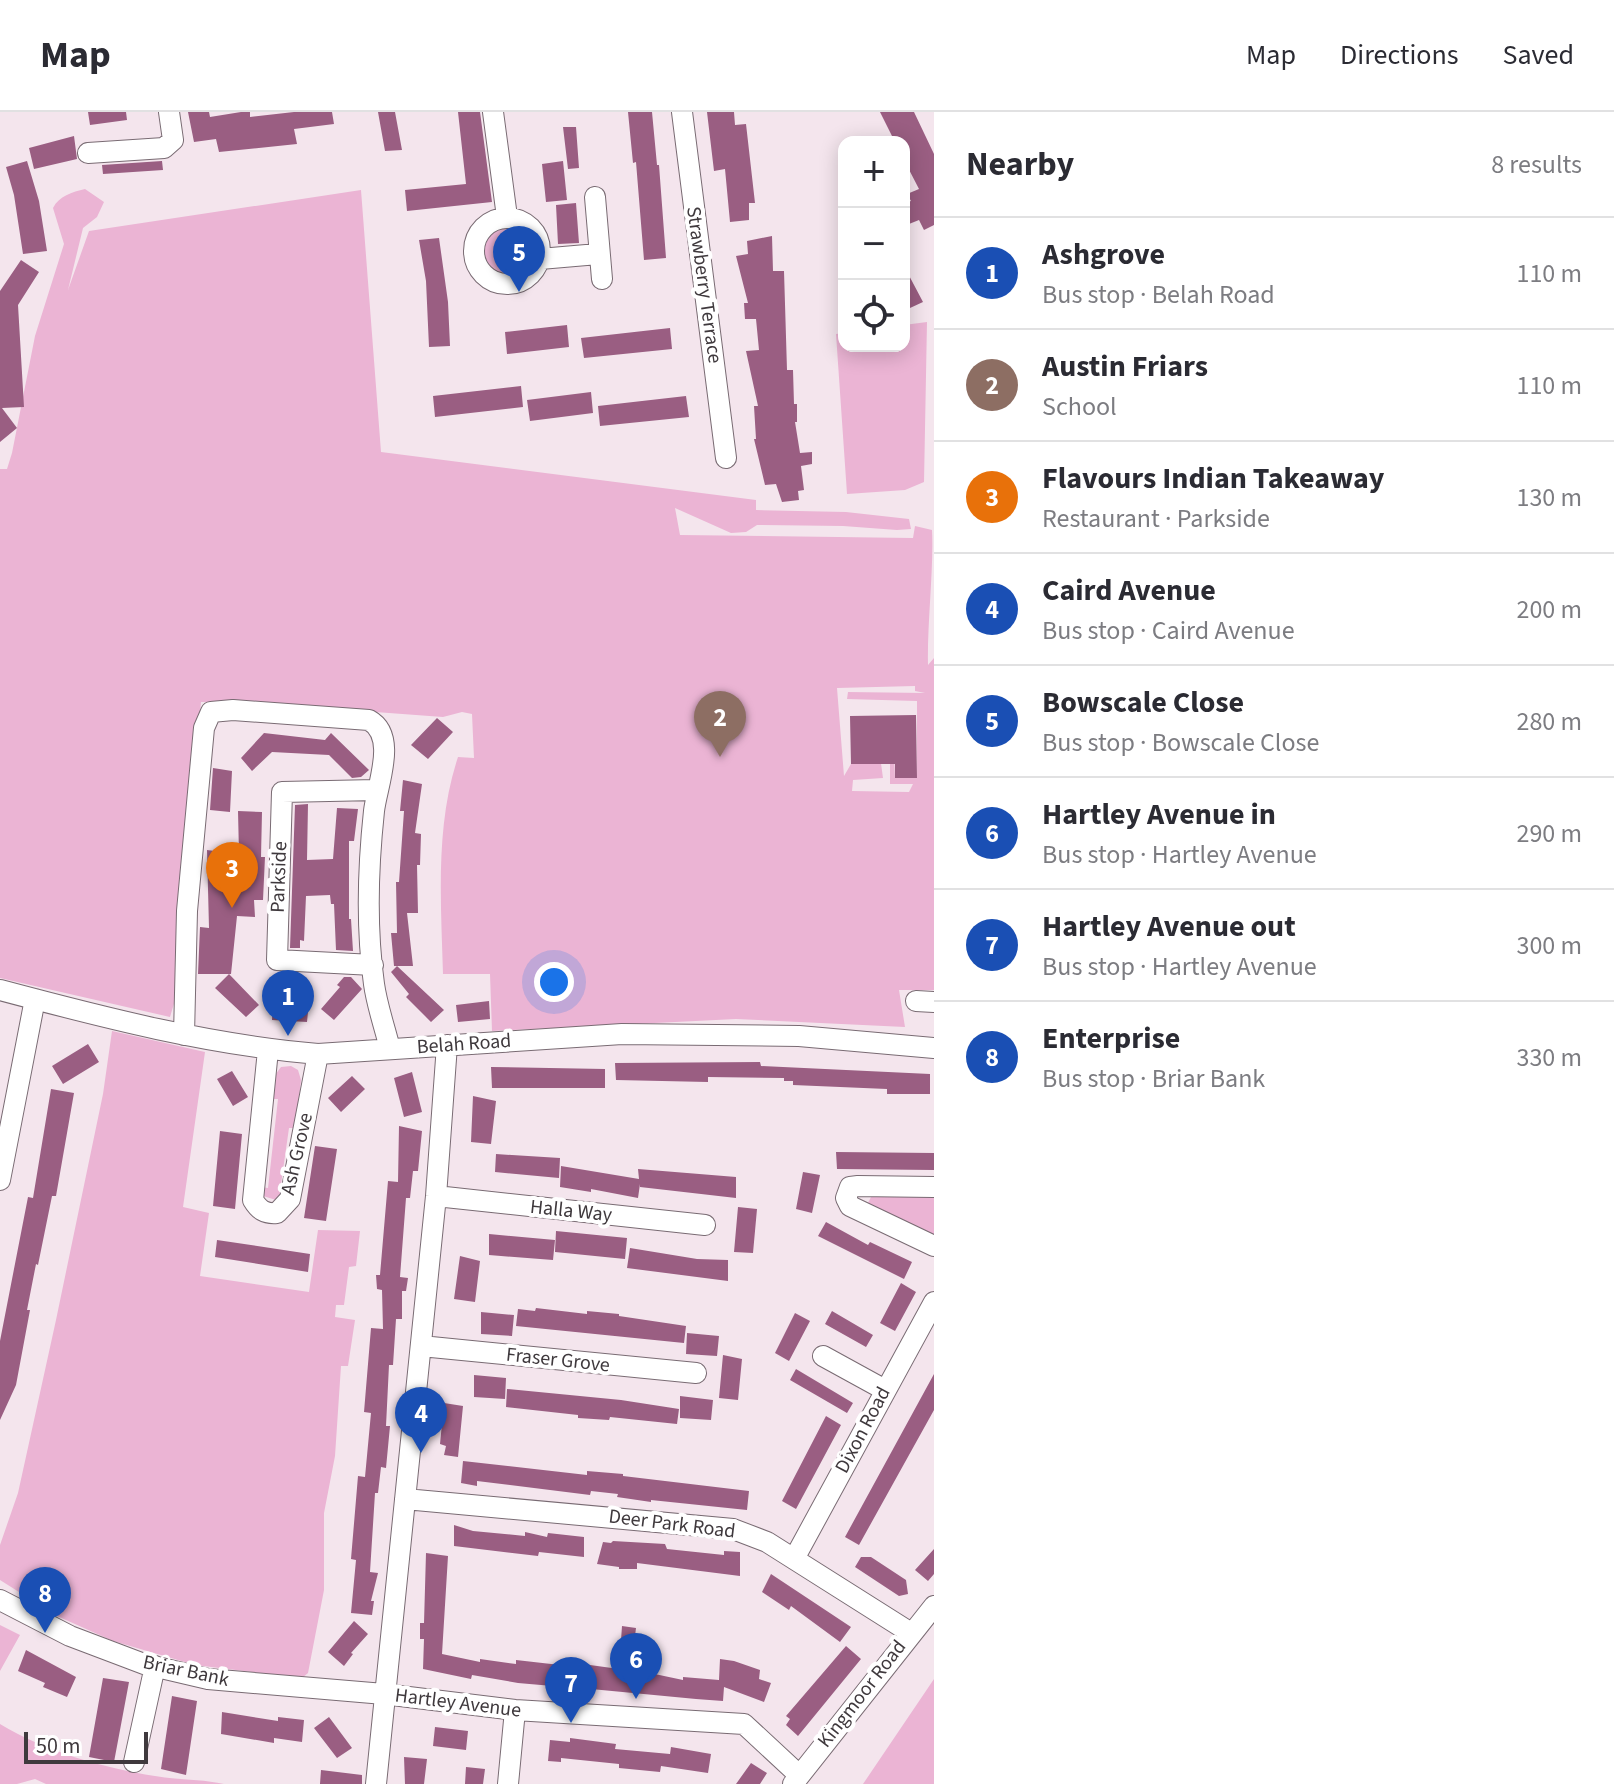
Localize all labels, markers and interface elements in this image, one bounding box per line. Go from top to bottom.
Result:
text: Map [40,28,111,82]
text: Map [1246,35,1296,75]
text: Directions [1340,35,1459,75]
text: Saved [1503,35,1574,75]
map controls [838,136,910,352]
button: + [838,136,910,208]
text: Nearby [966,140,1074,189]
text: 8 results [1491,146,1582,183]
street label: Strawberry Terrace [679,205,729,365]
button: − [838,208,910,280]
pin: 5 [493,226,545,292]
text: Ashgrove [1042,233,1165,276]
text: 1 [985,255,999,292]
text: 110 m [1516,255,1582,292]
text: Bus stop · Belah Road [1042,276,1275,313]
button: locate [838,280,910,352]
text: Austin Friars [1042,345,1208,388]
text: 2 [985,367,999,404]
text: 110 m [1516,367,1582,404]
text: School [1042,388,1117,425]
text: Flavours Indian Takeaway [1042,457,1384,500]
text: 3 [985,479,999,516]
text: 130 m [1516,479,1582,516]
text: Restaurant · Parkside [1042,500,1270,537]
text: Caird Avenue [1042,569,1216,612]
text: 4 [985,591,999,628]
text: 200 m [1516,591,1582,628]
text: Bus stop · Caird Avenue [1042,612,1295,649]
text: Bowscale Close [1042,681,1244,724]
pin: 2 [694,691,746,757]
text: 5 [985,703,999,740]
text: 280 m [1516,703,1582,740]
text: Bus stop · Bowscale Close [1042,724,1319,761]
text: Hartley Avenue in [1042,793,1276,836]
text: 6 [985,815,999,852]
text: 290 m [1516,815,1582,852]
text: Bus stop · Hartley Avenue [1042,836,1317,873]
street label: Parkside [264,841,294,913]
pin: 3 [206,842,258,908]
text: Hartley Avenue out [1042,905,1296,948]
text: 7 [985,927,999,964]
text: 300 m [1516,927,1582,964]
text: Bus stop · Hartley Avenue [1042,948,1317,985]
your location [534,962,574,1002]
pin: 1 [262,970,314,1036]
text: Enterprise [1042,1017,1180,1060]
street label: Belah Road [416,1027,512,1061]
text: 8 [985,1039,999,1076]
text: 330 m [1516,1039,1582,1076]
text: Bus stop · Briar Bank [1042,1060,1265,1097]
street label: Ash Grove [274,1110,320,1198]
street label: Halla Way [529,1193,614,1229]
street label: Fraser Grove [505,1341,611,1379]
street label: Dixon Road [828,1382,898,1478]
pin: 4 [395,1387,447,1453]
street label: Deer Park Road [607,1502,737,1546]
pin: 8 [19,1567,71,1633]
pin: 6 [610,1633,662,1699]
street label: Kingmoor Road [811,1634,913,1754]
street label: Briar Bank [140,1648,232,1694]
pin: 7 [545,1657,597,1723]
street label: Hartley Avenue [393,1681,523,1725]
scale bar [24,1728,148,1764]
text: 50 m [36,1730,81,1762]

